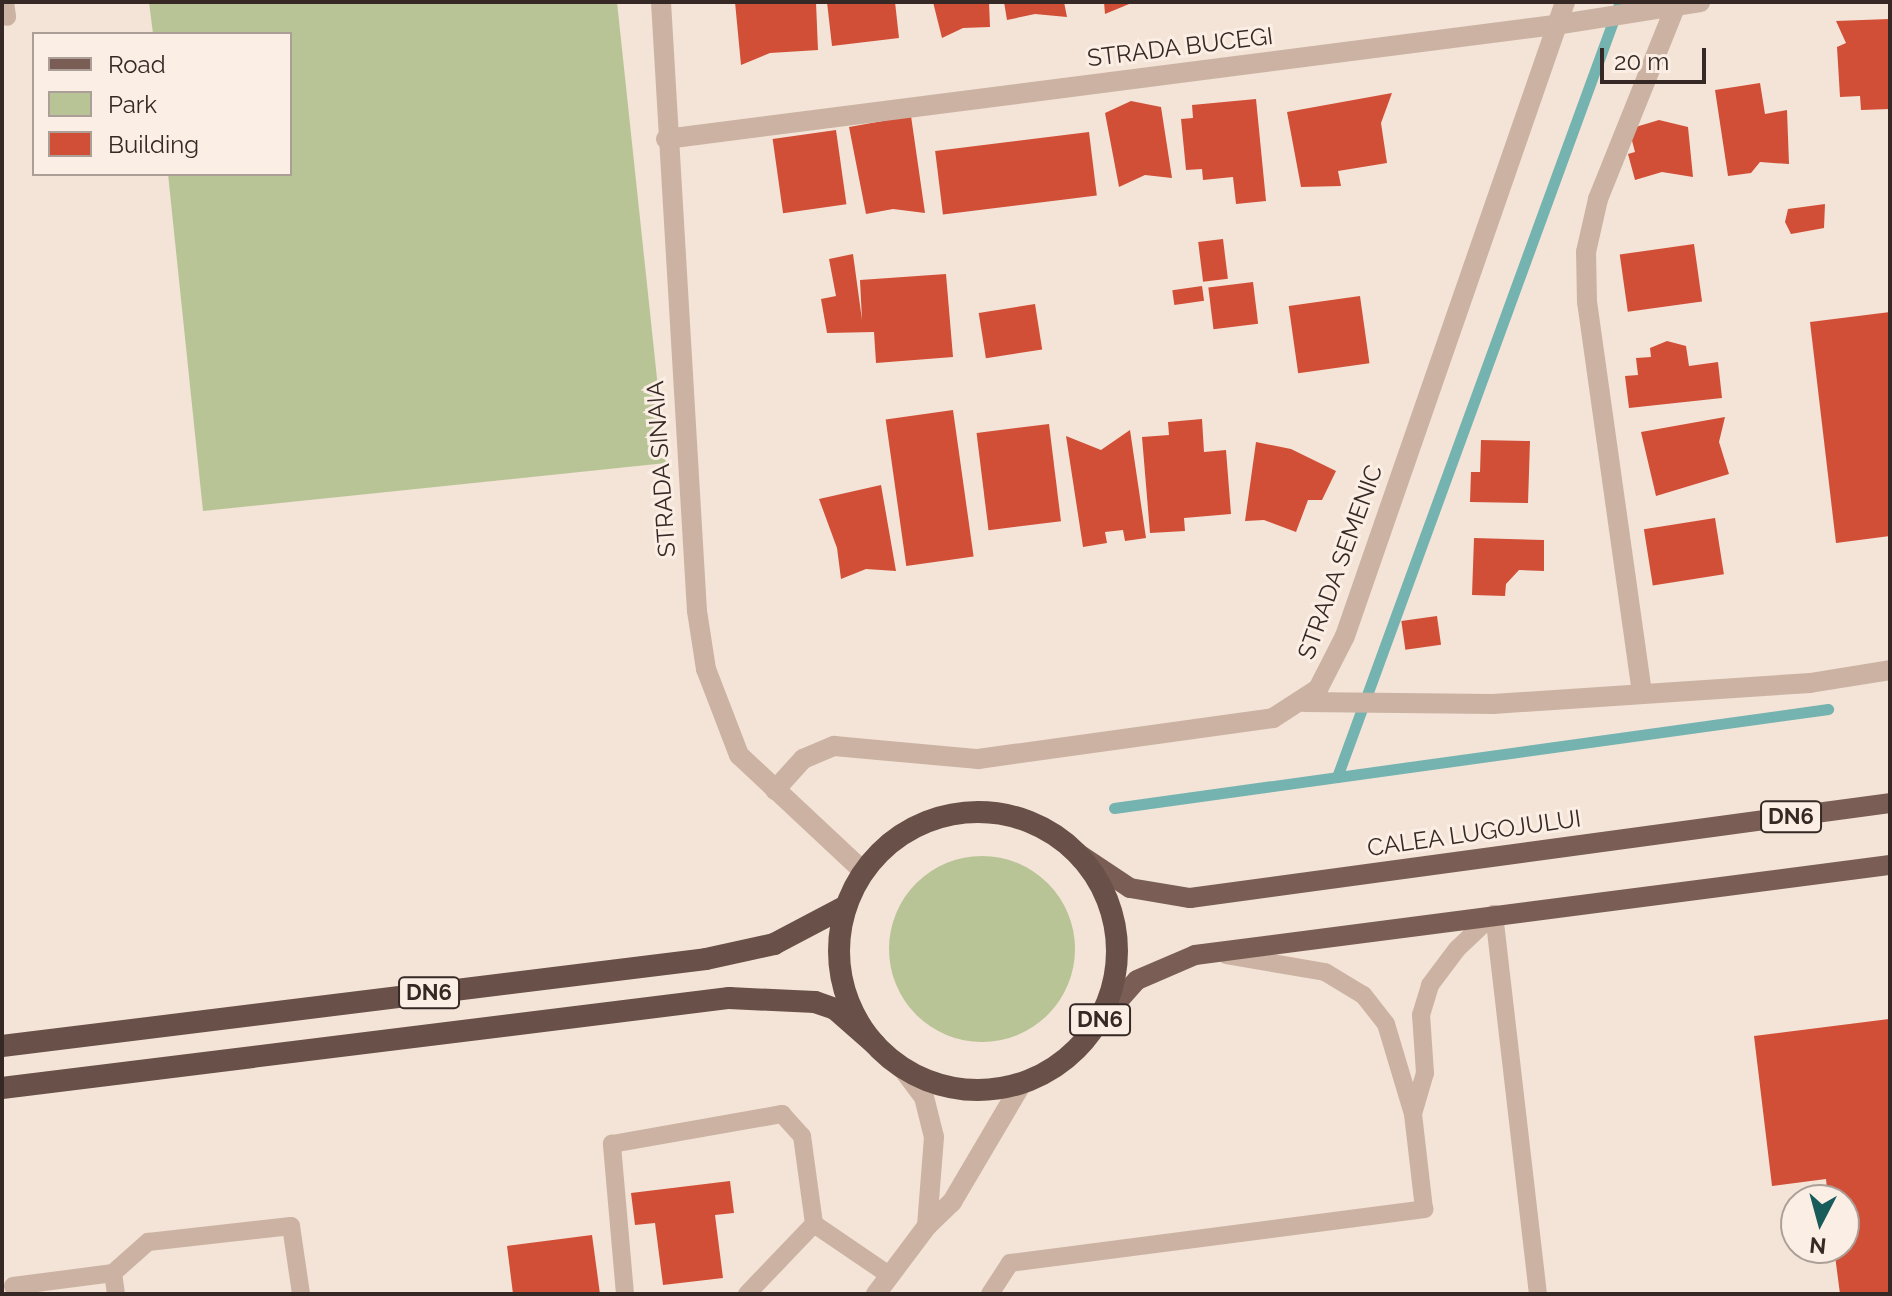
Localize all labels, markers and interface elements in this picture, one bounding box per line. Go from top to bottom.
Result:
street label: STRADA BUCEGI [1085,21,1275,73]
legend [32,32,292,176]
scale bar [1604,32,1710,82]
text: 20 m [1614,47,1669,76]
text: Road [108,50,166,79]
text: Park [108,90,157,119]
text: Building [108,130,199,159]
street label: STRADA SINAIA [640,380,682,558]
street label: STRADA SEMENIC [1291,460,1389,664]
road number: DN6 [1759,799,1823,835]
street label: CALEA LUGOJULUI [1365,804,1583,862]
road number: DN6 [397,975,461,1011]
road number: DN6 [1068,1002,1132,1038]
north arrow [1780,1184,1860,1264]
text: N [1808,1232,1827,1260]

